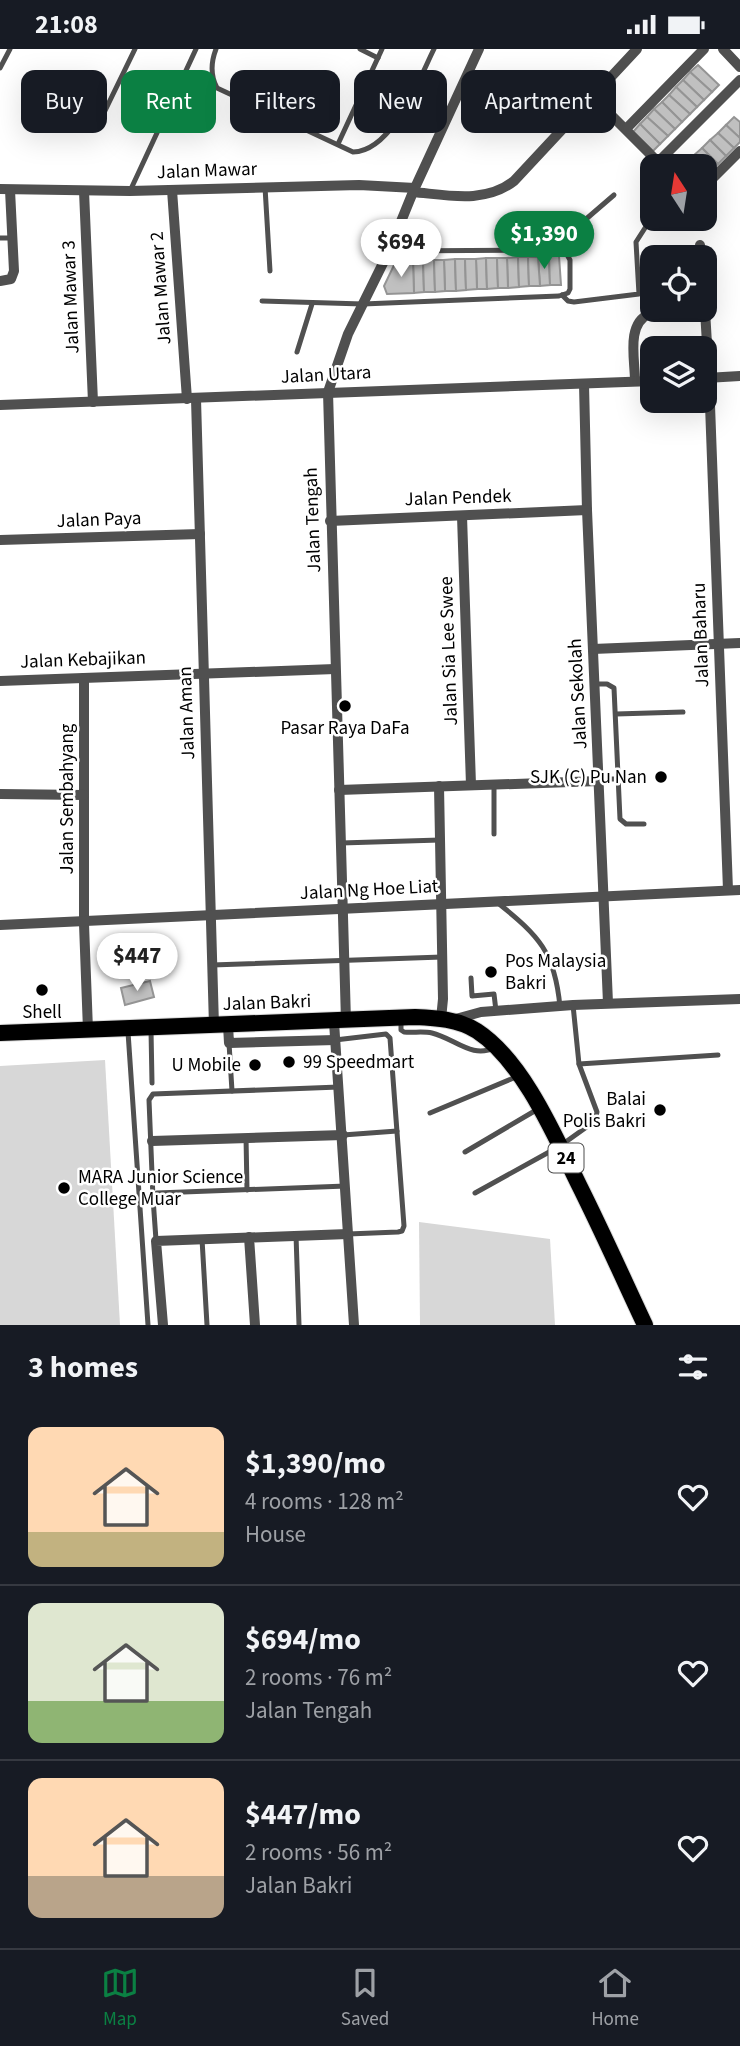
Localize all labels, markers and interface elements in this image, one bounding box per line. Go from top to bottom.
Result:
text: 21:08 [35,6,98,43]
chip: Buy [21,70,107,133]
chip: Rent [121,70,216,133]
chip: Filters [230,70,340,133]
chip: New [354,70,447,133]
chip: Apartment [461,70,616,133]
north arrow [640,154,718,231]
map controls [640,154,717,413]
street label: Jalan Mawar [156,156,258,186]
pin: $1,390 [487,211,601,271]
text: $1,390 [510,217,578,250]
pin: $694 [360,219,442,279]
text: $694 [377,225,425,258]
street label: Jalan Mawar 2 [144,230,178,346]
street label: Jalan Mawar 3 [56,240,86,354]
button: locate [640,245,717,322]
button: layers [640,336,717,413]
street label: Jalan Utara [280,359,372,391]
street label: Jalan Tengah [298,467,328,573]
street label: Jalan Pendek [404,483,512,513]
street label: Jalan Paya [56,505,142,535]
street label: Jalan Sia Lee Swee [433,576,465,726]
street label: Jalan Baharu [686,582,716,688]
street label: Jalan Sekolah [562,638,594,750]
street label: Jalan Kebajikan [20,644,146,676]
street label: Jalan Aman [172,666,202,760]
marker: Pasar Raya DaFa [337,698,353,714]
place label: Pasar Raya DaFa [280,715,410,742]
street label: Jalan Sembahyang [54,723,81,874]
place label: SJK (C) Pu Nan [530,764,647,791]
marker: SJK (C) Pu Nan [653,769,669,785]
street label: Jalan Ng Hoe Liat [299,873,439,907]
pin: $447 [96,933,178,993]
text: $447 [113,939,161,972]
place label: Pos Malaysia Bakri [505,948,606,997]
marker: Pos Malaysia Bakri [483,964,499,980]
marker: Shell [34,982,50,998]
street label: Jalan Bakri [222,988,312,1018]
place label: Shell [22,999,62,1026]
place label: 99 Speedmart [303,1049,415,1076]
place label: U Mobile [171,1052,241,1079]
marker: 99 Speedmart [281,1054,297,1070]
marker: U Mobile [247,1057,263,1073]
place label: Balai Polis Bakri [563,1086,646,1135]
marker: Balai Polis Bakri [652,1102,668,1118]
road number: 24 [548,1143,584,1173]
place label: MARA Junior Science College Muar [78,1164,243,1213]
marker: MARA Junior Science College Muar [56,1180,72,1196]
text: 3 homes [28,1346,138,1389]
icon: filters [674,1348,712,1386]
text: $1,390/mo [245,1442,386,1485]
icon: home [84,1455,168,1539]
icon: heart [674,1478,712,1516]
text: 4 rooms · 128 m² [245,1485,404,1518]
text: House [245,1518,306,1551]
text: $694/mo [245,1618,361,1661]
icon: home [84,1631,168,1715]
icon: heart [674,1654,712,1692]
text: 2 rooms · 76 m² [245,1661,392,1694]
text: Jalan Tengah [245,1694,372,1727]
text: $447/mo [245,1793,361,1836]
icon: home [84,1806,168,1890]
icon: heart [674,1829,712,1867]
text: 2 rooms · 56 m² [245,1836,392,1869]
text: Jalan Bakri [245,1869,352,1902]
tab: Map [101,1964,139,2033]
tab: Saved [341,1964,389,2033]
tab: Home [591,1964,639,2033]

